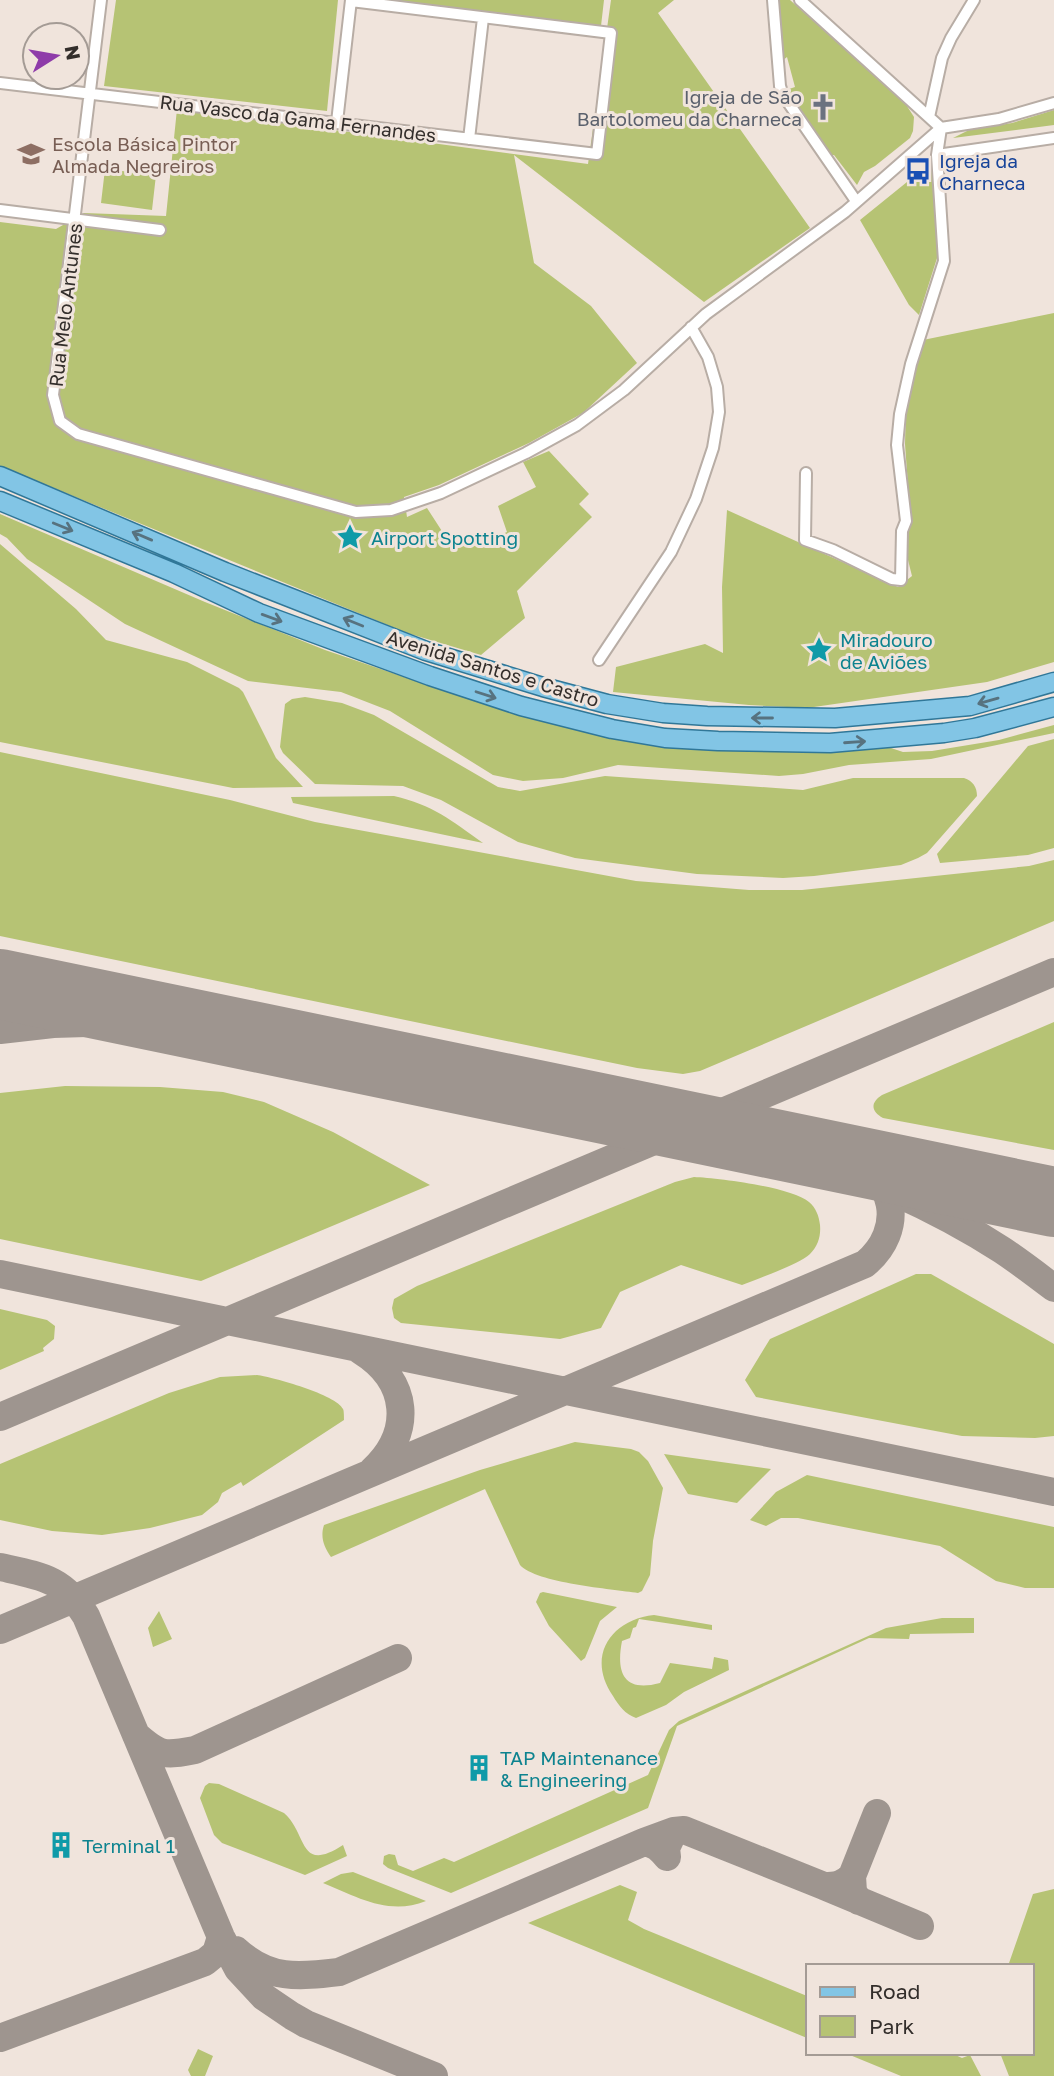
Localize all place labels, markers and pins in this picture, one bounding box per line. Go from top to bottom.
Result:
place label: Igreja de São Bartolomeu da Charneca [577,85,802,130]
church icon: Igreja de São Bartolomeu da Charneca [808,92,838,122]
place label: Escola Básica Pintor Almada Negreiros [52,132,237,177]
school or university icon: Escola Básica Pintor Almada Negreiros [16,139,46,169]
place label: Igreja da Charneca [939,149,1026,194]
bus stop icon: Igreja da Charneca [903,156,933,186]
place icon: Airport Spotting [335,522,365,552]
place label: Airport Spotting [371,526,518,549]
place label: Miradouro de Aviões [840,628,933,673]
place icon: Miradouro de Aviões [804,635,834,665]
place label: TAP Maintenance & Engineering [500,1746,658,1791]
building icon: TAP Maintenance & Engineering [464,1753,494,1783]
building icon: Terminal 1 [46,1830,76,1860]
place label: Terminal 1 [82,1834,175,1857]

